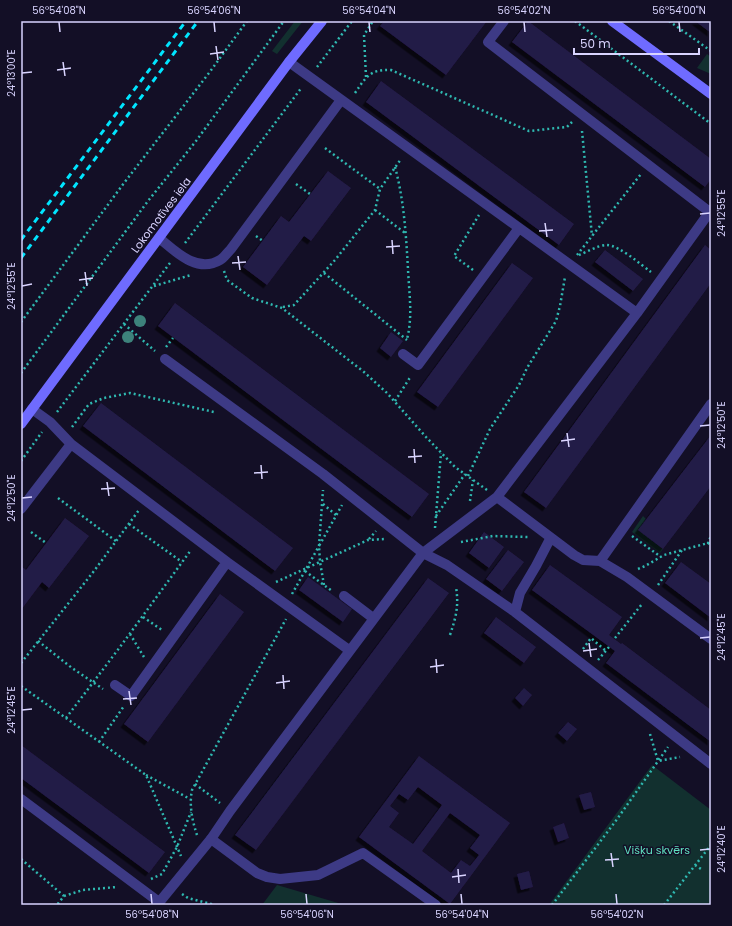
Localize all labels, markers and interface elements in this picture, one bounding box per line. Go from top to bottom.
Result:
text: 56°54'08"N [32,3,86,18]
text: 56°54'06"N [187,3,241,18]
text: 56°54'04"N [342,3,396,18]
text: 56°54'02"N [498,3,550,18]
text: 56°54'00"N [652,3,706,18]
scale bar [574,30,699,56]
text: 50 m [580,35,611,52]
text: 24°13'00"E [4,49,19,97]
street label: Lokomotīves iela [127,174,195,256]
text: 24°12'55"E [714,189,729,237]
text: 24°12'55"E [4,262,19,310]
text: 24°12'50"E [714,401,729,449]
text: 24°12'50"E [4,474,19,522]
text: 24°12'45"E [714,613,729,661]
text: 24°12'45"E [4,686,19,734]
text: 24°12'40"E [714,825,729,873]
park label: Višķu skvērs [624,842,690,858]
text: 56°54'08"N [125,907,179,922]
text: 56°54'06"N [280,907,334,922]
text: 56°54'04"N [435,907,489,922]
text: 56°54'02"N [591,907,643,922]

